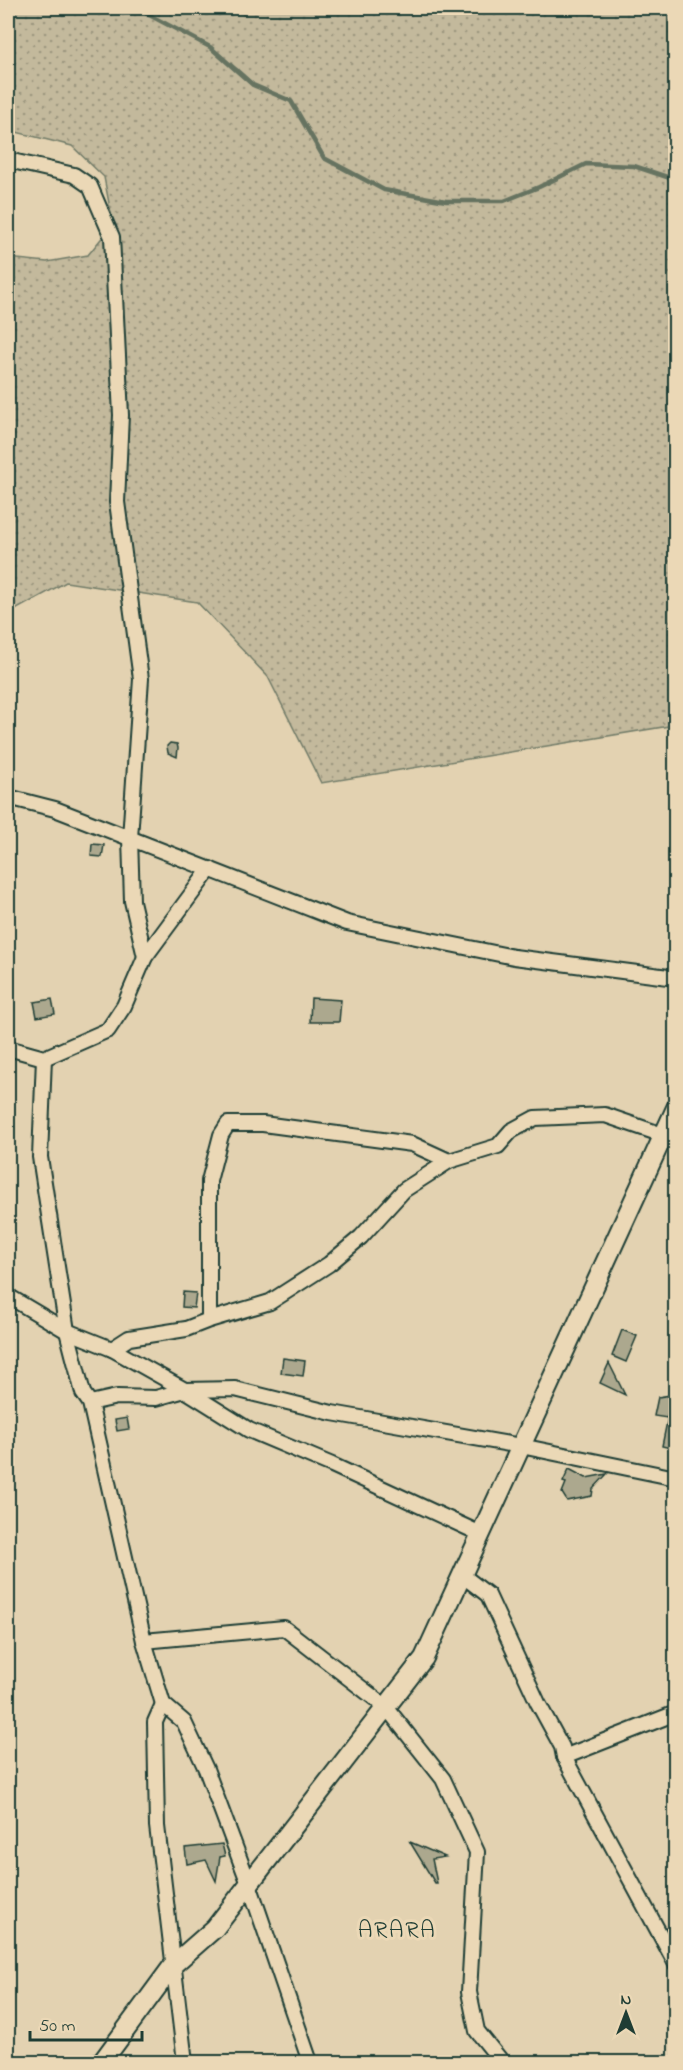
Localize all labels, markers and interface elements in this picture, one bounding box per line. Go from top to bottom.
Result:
district label: ARARA [358,1914,436,1949]
north arrow [596,1983,656,2043]
text: N [621,1988,632,2012]
scale bar [30,2004,142,2042]
text: 50 m [39,2014,76,2040]

